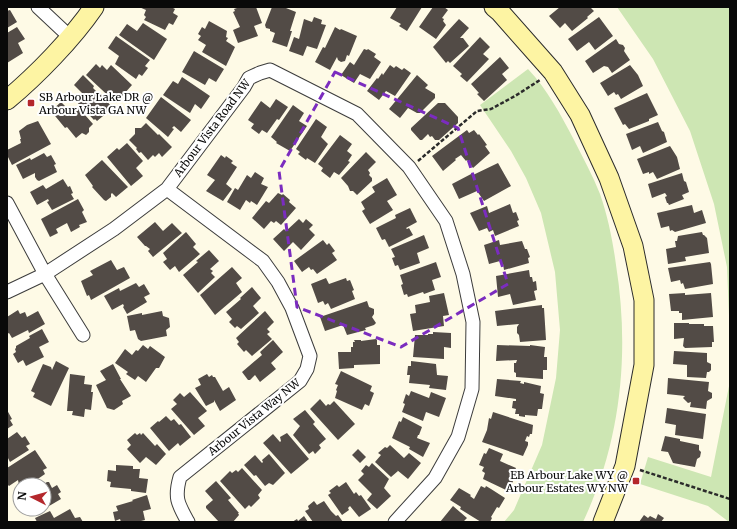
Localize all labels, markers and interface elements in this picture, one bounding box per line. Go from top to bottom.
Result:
street label: Arbour Vista Road NW [170,76,254,180]
place label: SB Arbour Lake DR @ Arbour Vista GA NW [38,90,153,117]
marker: SB Arbour Lake DR @ Arbour Vista GA NW [26,98,36,108]
street label: Arbour Vista Way NW [204,375,304,459]
place label: EB Arbour Lake WY @ Arbour Estates WY NW [505,468,629,495]
marker: EB Arbour Lake WY @ Arbour Estates WY NW [631,476,641,486]
north arrow [12,477,52,517]
text: N [15,491,30,501]

